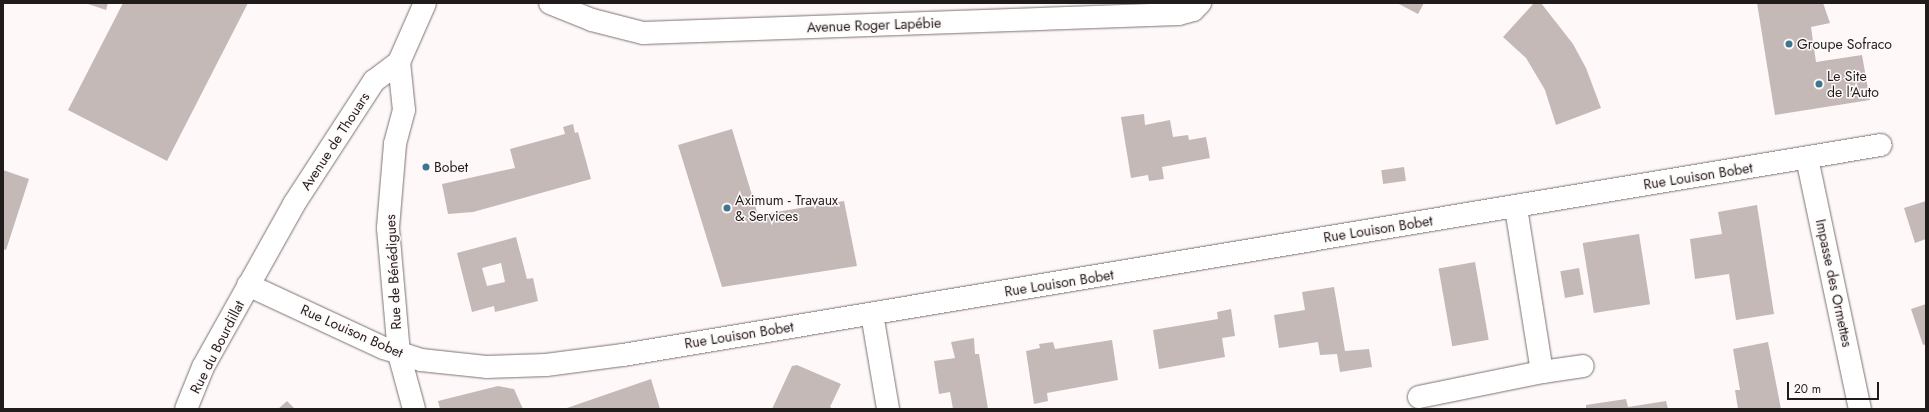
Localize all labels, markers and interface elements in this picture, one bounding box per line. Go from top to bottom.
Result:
street label: Avenue Roger Lapébie [806,14,942,36]
place label: Groupe Sofraco [1797,36,1892,52]
marker: Groupe Sofraco [1784,39,1794,49]
place label: Le Site de l'Auto [1827,68,1879,100]
marker: Le Site de l'Auto [1814,79,1824,89]
street label: Avenue de Thouars [297,89,373,193]
place label: Bobet [434,159,468,175]
street label: Rue Louison Bobet [1642,159,1754,193]
marker: Bobet [421,162,431,172]
place label: Aximum - Travaux & Services [735,192,838,224]
marker: Aximum - Travaux & Services [722,203,732,213]
street label: Rue Louison Bobet [1322,212,1434,246]
street label: Rue de Bénédigues [382,214,404,330]
street label: Impasse des Ormettes [1812,218,1856,348]
street label: Rue Louison Bobet [1003,266,1115,300]
street label: Rue du Bourdillat [186,298,248,396]
street label: Rue Louison Bobet [298,301,406,361]
street label: Rue Louison Bobet [683,318,795,352]
scale bar [1789,374,1881,400]
text: 20 m [1794,380,1821,398]

